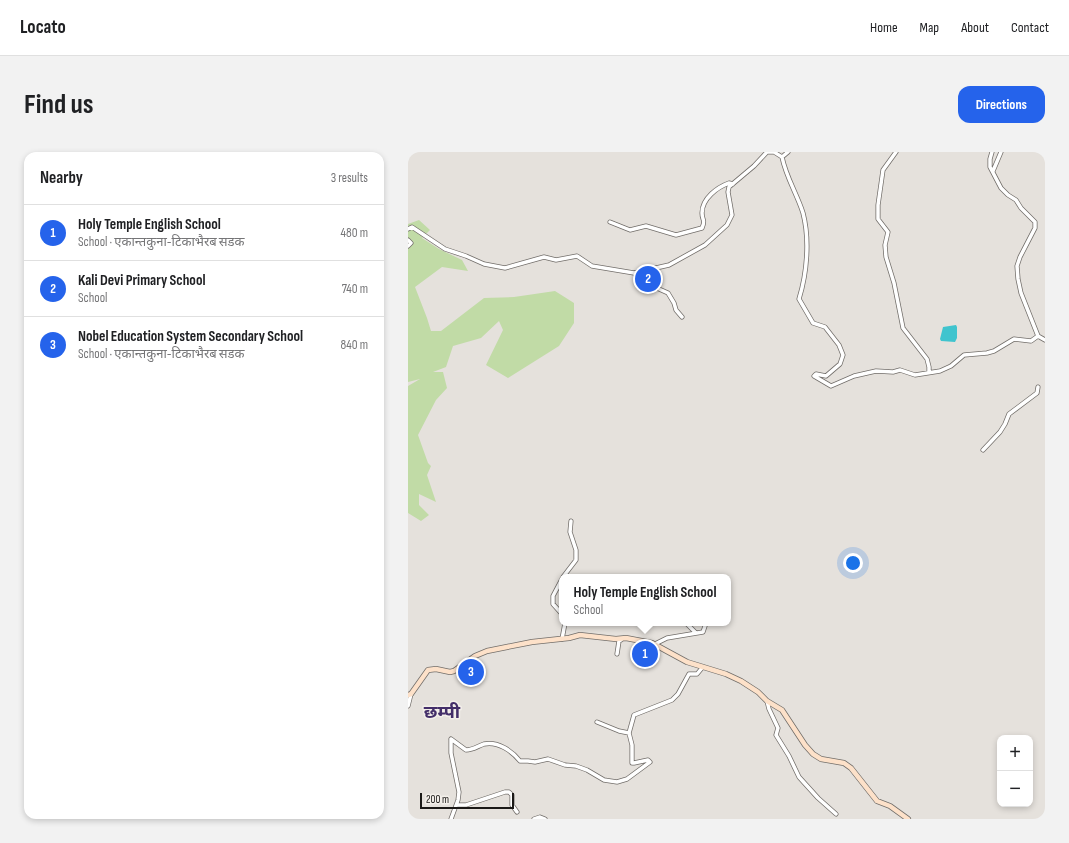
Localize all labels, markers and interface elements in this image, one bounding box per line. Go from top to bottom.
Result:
text: Locato [20,16,66,39]
text: Home [870,19,898,36]
text: Map [920,19,939,36]
text: About [961,19,989,36]
text: Contact [1011,19,1049,36]
button: Directions [958,86,1045,123]
text: Find us [24,88,93,121]
text: Nearby [40,168,83,188]
text: 3 results [331,170,368,186]
text: Holy Temple English School [78,215,221,234]
text: 1 [50,225,56,241]
text: 480 m [341,225,368,241]
text: School · एकान्तकुना-टिकाभैरब सडक [78,234,245,250]
pin: 2 [635,264,661,294]
text: Kali Devi Primary School [78,271,205,290]
text: 2 [50,281,56,297]
text: 740 m [342,281,368,297]
text: School [78,290,108,306]
text: Nobel Education System Secondary School [78,327,303,346]
text: 3 [50,337,56,353]
text: 840 m [340,337,368,353]
text: School · एकान्तकुना-टिकाभैरब सडक [78,346,245,362]
your location [843,553,863,573]
popup [559,574,731,626]
text: Holy Temple English School [574,583,716,602]
text: School [574,602,603,618]
pin: 1 [632,639,658,669]
pin: 3 [458,657,484,687]
district label: छम्पी [424,702,461,723]
map controls [997,735,1033,807]
button: + [997,735,1033,771]
button: − [997,771,1033,807]
scale bar [420,791,514,810]
text: 200 m [426,793,449,806]

